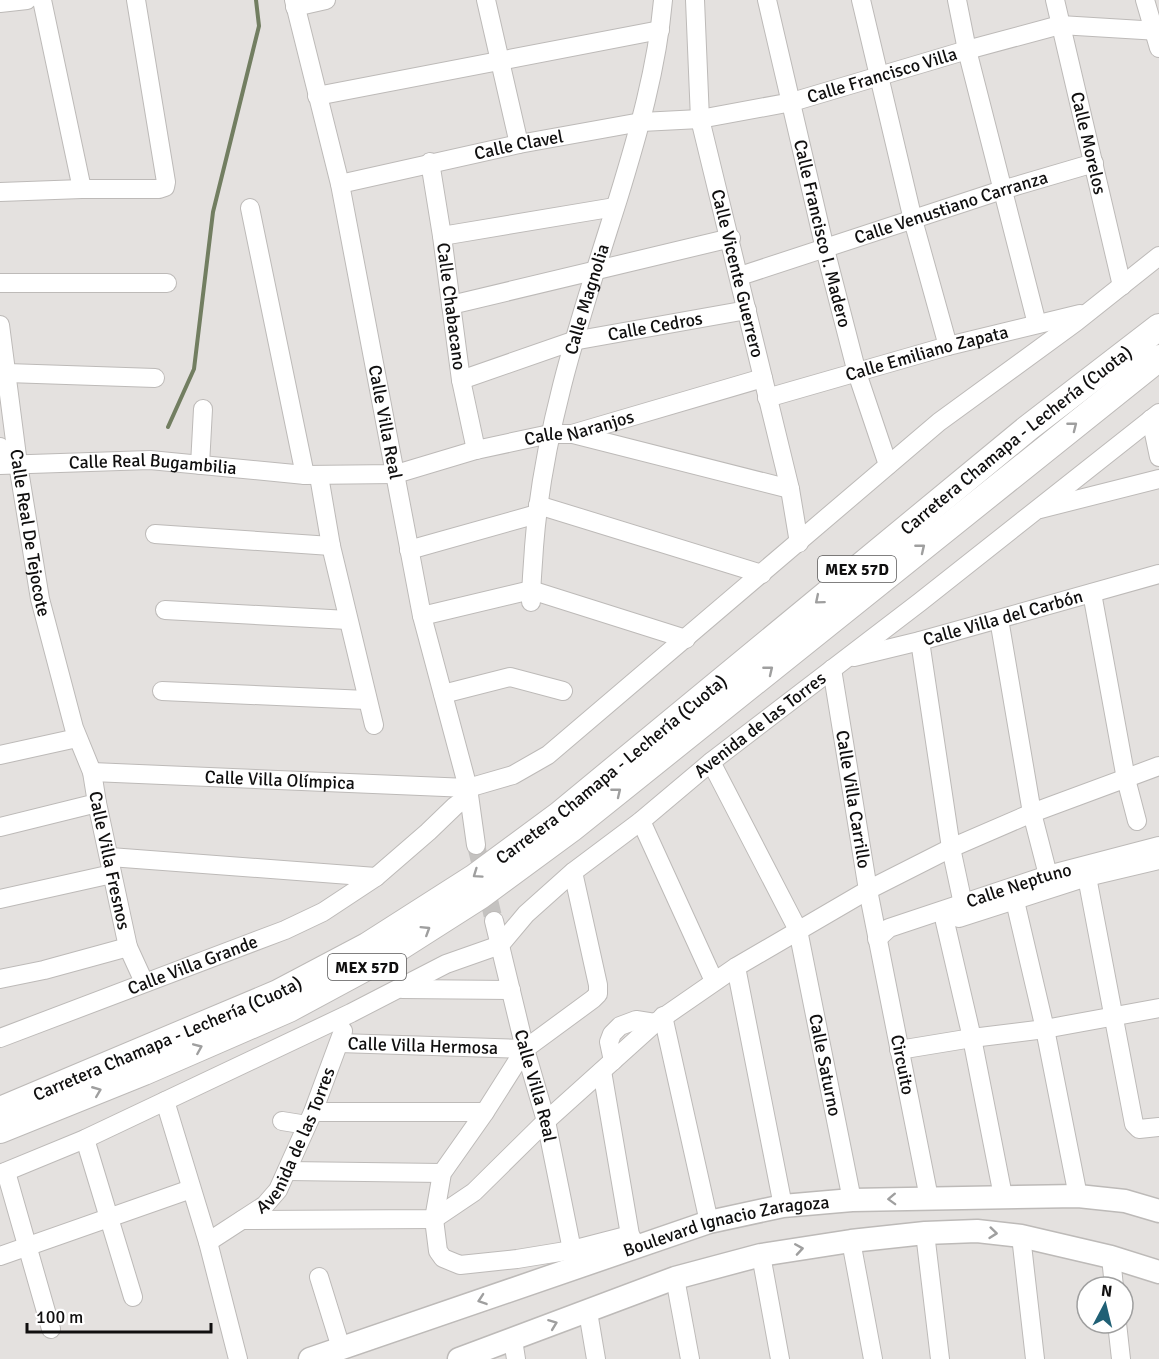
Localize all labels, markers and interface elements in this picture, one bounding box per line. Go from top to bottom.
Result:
street label: Calle Francisco Villa [804,43,960,108]
street label: Calle Morelos [1066,90,1111,197]
street label: Calle Clavel [472,125,565,165]
street label: Calle Francisco I. Madero [789,137,856,330]
street label: Calle Venustiano Carranza [852,166,1050,249]
street label: Calle Vicente Guerrero [706,187,769,360]
street label: Calle Chabacano [432,241,471,371]
street label: Calle Magnolia [560,241,614,357]
street label: Calle Cedros [606,307,704,346]
street label: Calle Emiliano Zapata [843,321,1010,386]
street label: Carretera Chamapa - Lechería (Cuota) [896,341,1136,540]
street label: Calle Villa Real [364,363,407,481]
street label: Calle Naranjos [522,405,637,450]
one-way arrow [1066,422,1077,433]
street label: Calle Real De Tejocote [5,448,55,619]
street label: Calle Real Bugambilia [68,449,238,479]
one-way arrow [914,544,925,555]
road number: MEX 57D [818,556,896,582]
street label: Calle Villa del Carbón [921,585,1085,651]
one-way arrow [814,593,825,604]
one-way arrow [762,666,773,677]
street label: Avenida de las Torres [690,667,830,782]
street label: Carretera Chamapa - Lechería (Cuota) [491,670,731,869]
street label: Calle Villa Carrillo [831,729,875,870]
street label: Calle Villa Olímpica [204,766,355,794]
one-way arrow [610,789,621,800]
street label: Calle Villa Fresnos [84,790,135,932]
street label: Calle Neptuno [963,858,1074,912]
one-way arrow [473,867,484,878]
one-way arrow [419,926,430,937]
street label: Calle Villa Grande [124,930,261,1000]
road number: MEX 57D [328,954,406,980]
street label: Carretera Chamapa - Lechería (Cuota) [30,971,306,1106]
street label: Calle Saturno [804,1012,846,1118]
street label: Calle Villa Real [510,1027,561,1144]
street label: Calle Villa Hermosa [347,1032,498,1059]
street label: Circuito [886,1033,919,1097]
one-way arrow [191,1044,202,1056]
street label: Avenida de las Torres [252,1064,340,1219]
one-way arrow [90,1086,101,1098]
street label: Boulevard Ignacio Zaragoza [620,1191,830,1262]
one-way arrow [888,1193,897,1205]
one-way arrow [989,1226,998,1239]
one-way arrow [794,1243,804,1256]
north arrow [1075,1275,1135,1335]
text: N [1100,1281,1113,1302]
one-way arrow [477,1293,488,1305]
scale bar [27,1296,212,1334]
text: 100 m [36,1306,83,1328]
one-way arrow [548,1319,558,1332]

